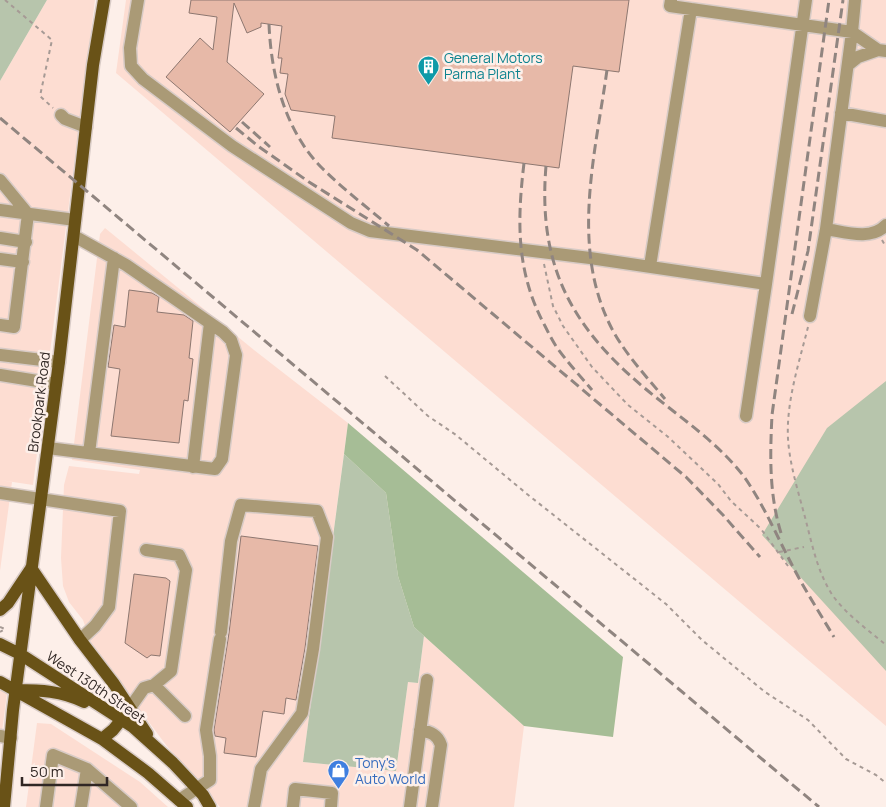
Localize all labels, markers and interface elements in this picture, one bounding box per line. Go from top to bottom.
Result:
place label: General Motors Parma Plant [444,48,543,83]
building icon: General Motors Parma Plant [416,54,440,85]
street label: Brookpark Road [23,351,54,453]
street label: West 130th Street [43,646,150,727]
place label: Tony's Auto World [355,753,426,788]
scale bar [22,754,108,786]
shop icon: Tony's Auto World [327,759,351,790]
text: 50 m [30,761,64,782]

